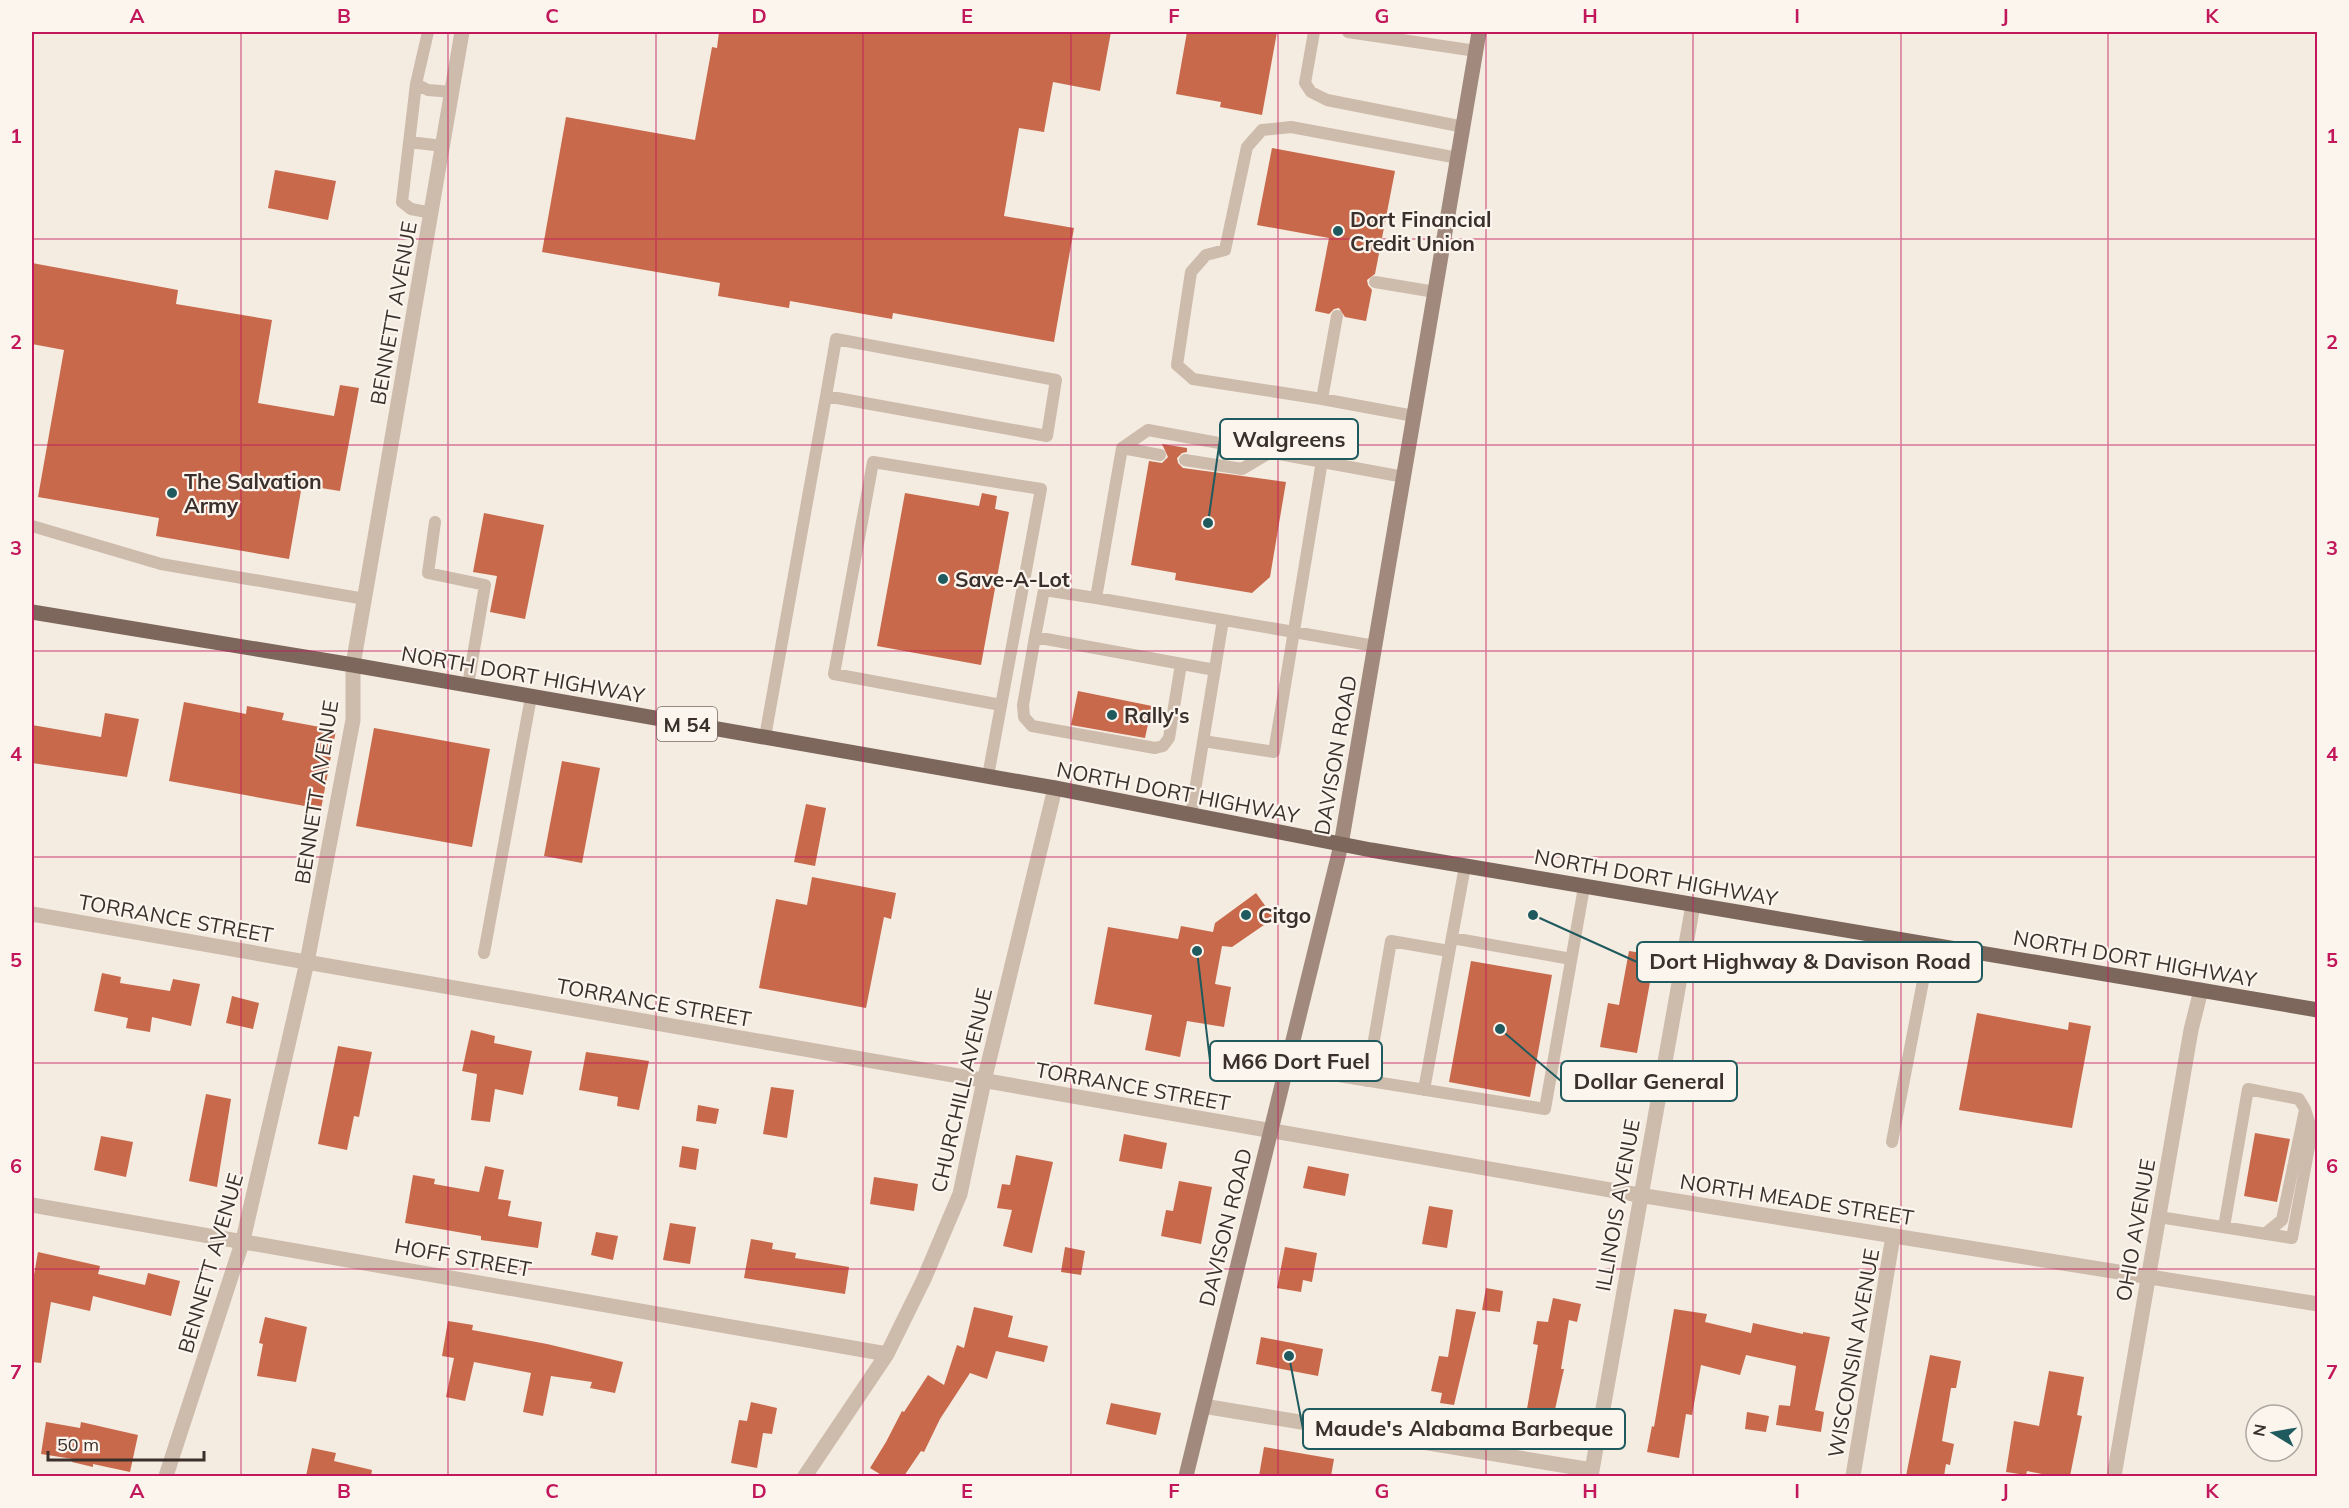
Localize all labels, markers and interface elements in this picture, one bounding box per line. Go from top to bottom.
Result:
text: A [130,3,145,28]
text: B [337,3,351,28]
text: C [545,3,559,28]
text: D [751,3,767,28]
text: E [961,3,973,28]
text: F [1168,3,1180,28]
text: G [1375,3,1389,28]
text: H [1582,3,1598,28]
text: I [1794,3,1800,28]
text: J [2001,3,2009,28]
text: K [2205,3,2219,28]
text: 1 [10,123,22,148]
text: 1 [2326,123,2338,148]
place label: Dort Financial Credit Union [1350,206,1491,256]
street label: BENNETT AVENUE [364,219,422,407]
marker: Dort Financial Credit Union [1331,224,1345,238]
text: 2 [10,329,22,354]
text: 2 [2326,329,2338,354]
callout: Walgreens [1220,419,1358,459]
text: Walgreens [1232,425,1346,453]
place label: The Salvation Army [184,468,322,518]
marker: The Salvation Army [165,486,179,500]
text: 3 [10,535,22,560]
text: 3 [2326,535,2338,560]
place label: Save-A-Lot [955,566,1070,592]
marker: Save-A-Lot [936,572,950,586]
street label: NORTH DORT HIGHWAY [399,640,647,708]
street label: DAVISON ROAD [1308,673,1362,837]
street label: BENNETT AVENUE [289,698,343,886]
place label: Rally's [1124,702,1190,728]
road number: M 54 [657,707,717,741]
marker: Rally's [1105,708,1119,722]
text: 4 [10,741,22,766]
text: 4 [2326,741,2338,766]
street label: NORTH DORT HIGHWAY [1055,756,1302,828]
street label: NORTH DORT HIGHWAY [1532,843,1780,911]
street label: TORRANCE STREET [77,888,276,948]
place label: Citgo [1258,902,1311,928]
marker: Citgo [1239,908,1253,922]
street label: NORTH DORT HIGHWAY [2011,924,2259,992]
callout: Dort Highway & Davison Road [1637,942,1982,982]
text: 5 [10,947,22,972]
text: Dort Highway & Davison Road [1649,947,1971,975]
text: 5 [2326,947,2338,972]
street label: TORRANCE STREET [555,972,754,1032]
street label: CHURCHILL AVENUE [925,985,997,1195]
callout: M66 Dort Fuel [1210,1041,1382,1081]
text: M66 Dort Fuel [1222,1047,1370,1075]
street label: TORRANCE STREET [1034,1056,1233,1116]
callout: Dollar General [1561,1061,1737,1101]
text: Dollar General [1573,1067,1725,1095]
street label: ILLINOIS AVENUE [1589,1117,1645,1293]
street label: DAVISON ROAD [1193,1145,1257,1309]
text: 6 [10,1153,22,1178]
text: 6 [2326,1153,2338,1178]
street label: OHIO AVENUE [2110,1157,2160,1303]
street label: NORTH MEADE STREET [1678,1168,1916,1230]
street label: BENNETT AVENUE [172,1170,248,1356]
street label: HOFF STREET [393,1232,534,1282]
street label: WISCONSIN AVENUE [1822,1246,1884,1460]
text: 7 [10,1359,22,1384]
text: 7 [2326,1359,2338,1384]
north arrow [2244,1403,2304,1463]
callout: Maude's Alabama Barbeque [1303,1409,1625,1449]
text: Maude's Alabama Barbeque [1315,1414,1613,1442]
text: N [2248,1422,2270,1438]
scale bar [48,1424,204,1462]
text: 50 m [57,1433,99,1456]
text: A [130,1478,145,1503]
text: B [337,1478,351,1503]
text: C [545,1478,559,1503]
text: D [751,1478,767,1503]
text: E [961,1478,973,1503]
text: F [1168,1478,1180,1503]
text: G [1375,1478,1389,1503]
text: H [1582,1478,1598,1503]
text: I [1794,1478,1800,1503]
text: J [2001,1478,2009,1503]
text: K [2205,1478,2219,1503]

